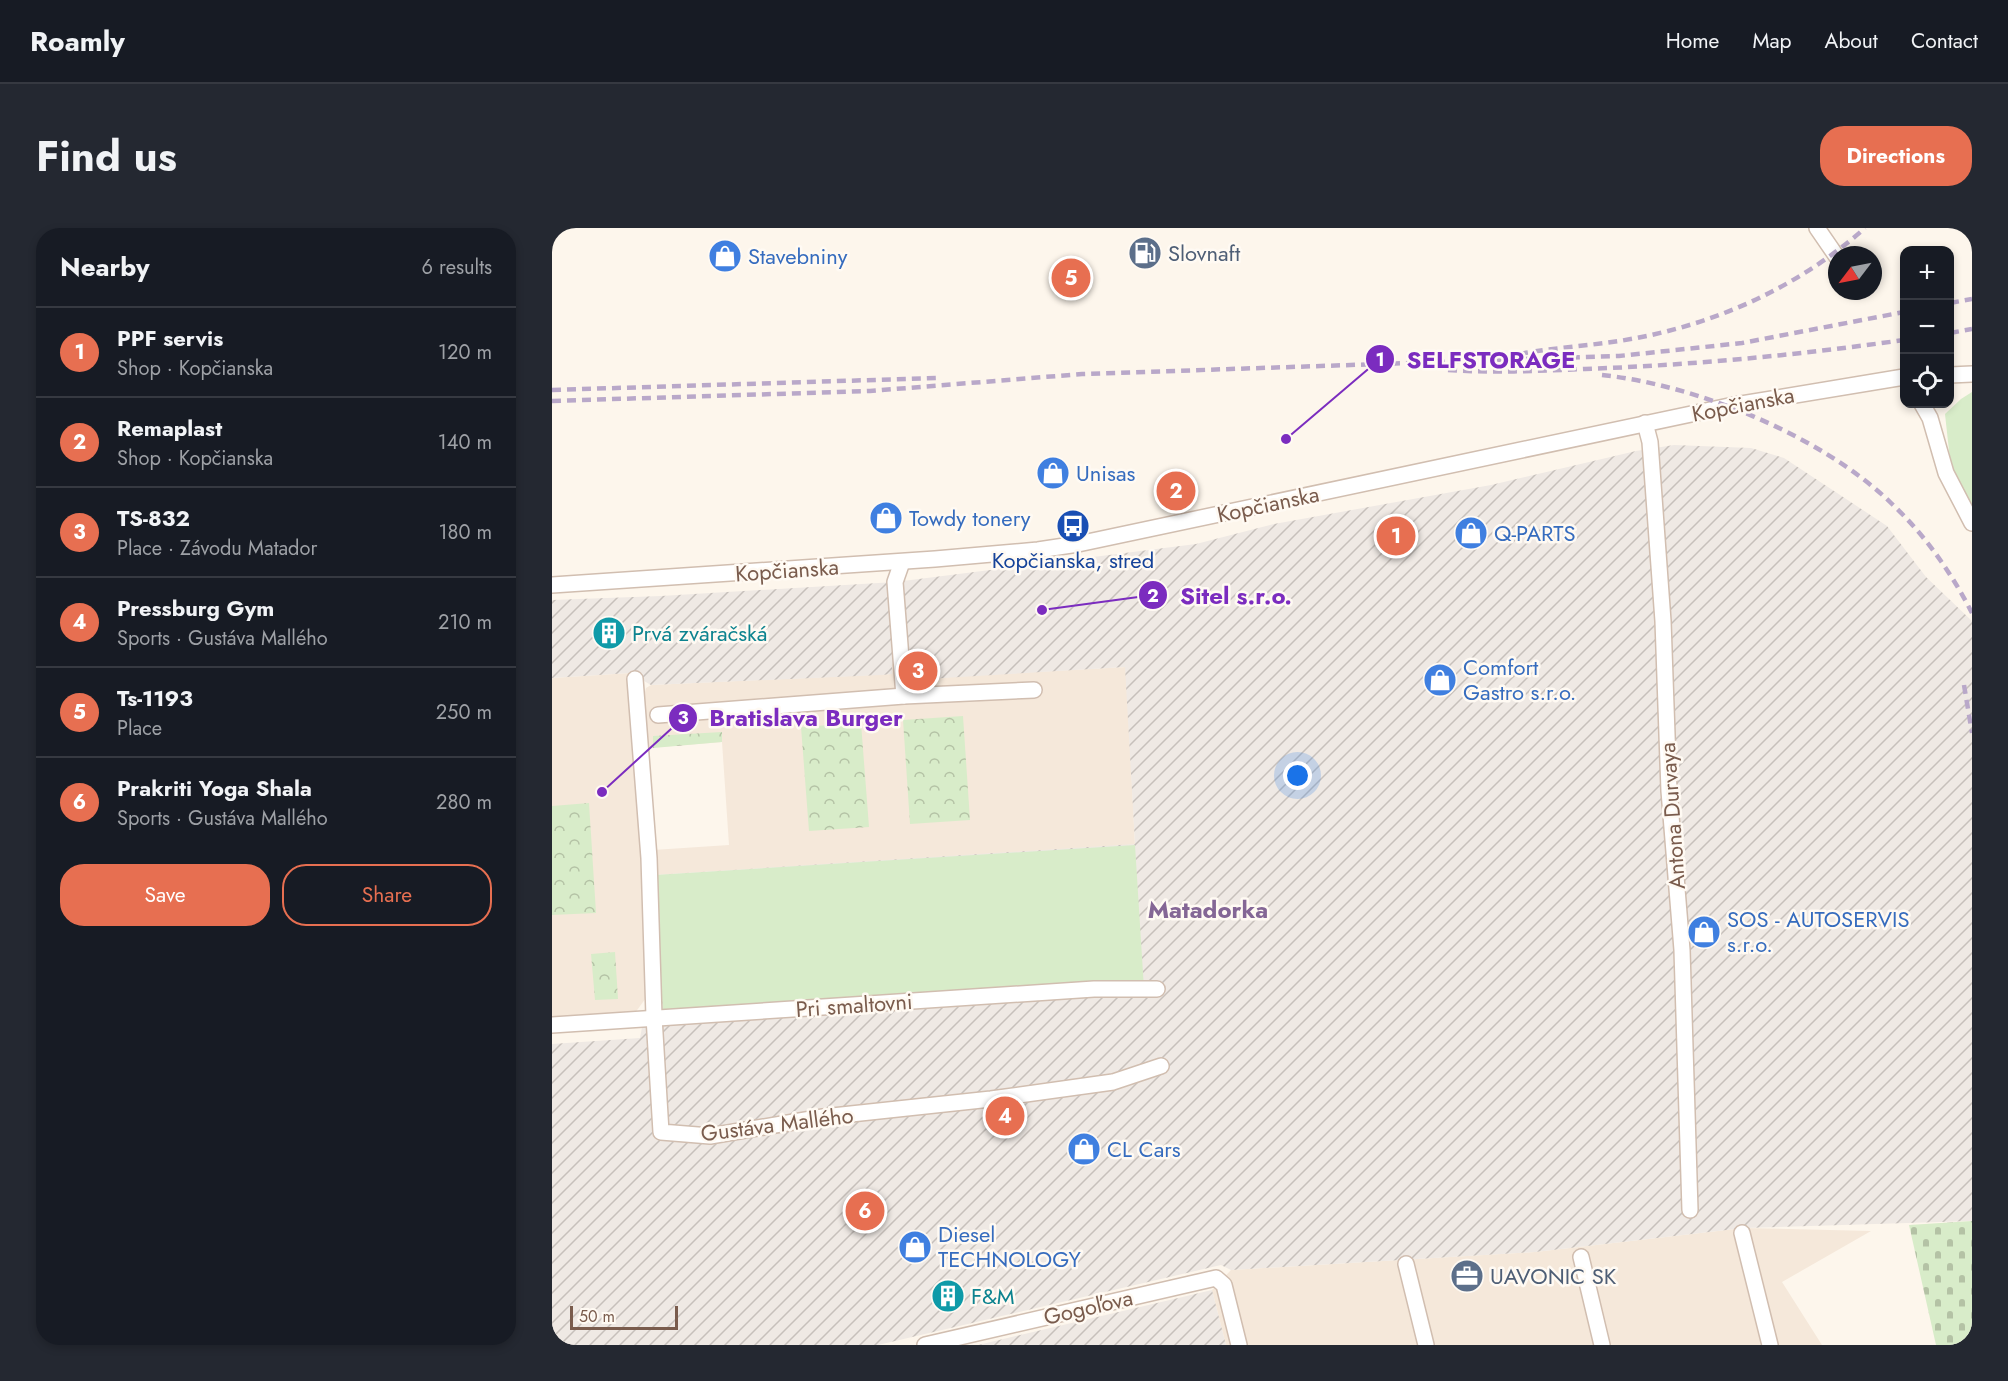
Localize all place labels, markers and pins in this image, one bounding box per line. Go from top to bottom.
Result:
fuel station icon: Slovnaft [1127,235,1163,271]
place label: Slovnaft [1168,237,1241,269]
shop icon: Stavebniny [707,238,743,274]
place label: Stavebniny [748,240,848,272]
pin: 5 [1052,256,1090,300]
callout: SELFSTORAGE [1365,338,1587,380]
shop icon: Unisas [1035,455,1071,491]
place label: Unisas [1076,457,1135,489]
pin: 2 [1156,468,1196,514]
shop icon: Towdy tonery [868,500,904,536]
place label: Towdy tonery [909,502,1031,534]
bus stop icon: Kopčianska, stred [1055,508,1091,544]
pin: 1 [1376,514,1416,558]
shop icon: Q-PARTS [1453,515,1489,551]
place label: Q-PARTS [1494,517,1576,549]
place label: Kopčianska, stred [992,544,1154,576]
callout: Sitel s.r.o. [1138,574,1304,616]
building icon: Prvá zváračská [591,615,627,651]
place label: Prvá zváračská [632,617,767,649]
pin: 3 [898,648,938,694]
place label: Comfort Gastro s.r.o. [1463,651,1576,708]
shop icon: Comfort Gastro s.r.o. [1422,662,1458,698]
callout: Bratislava Burger [668,697,915,739]
place label: SOS - AUTOSERVIS s.r.o. [1727,903,1910,960]
shop icon: SOS - AUTOSERVIS s.r.o. [1686,914,1722,950]
pin: 4 [986,1094,1024,1138]
shop icon: CL Cars [1066,1131,1102,1167]
place label: CL Cars [1107,1133,1181,1165]
pin: 6 [846,1188,884,1234]
place label: Diesel TECHNOLOGY [938,1218,1082,1275]
shop icon: Diesel TECHNOLOGY [897,1229,933,1265]
office icon: UAVONIC SK [1449,1258,1485,1294]
place label: UAVONIC SK [1490,1260,1617,1292]
building icon: F&M [930,1278,966,1314]
place label: F&M [971,1280,1015,1312]

